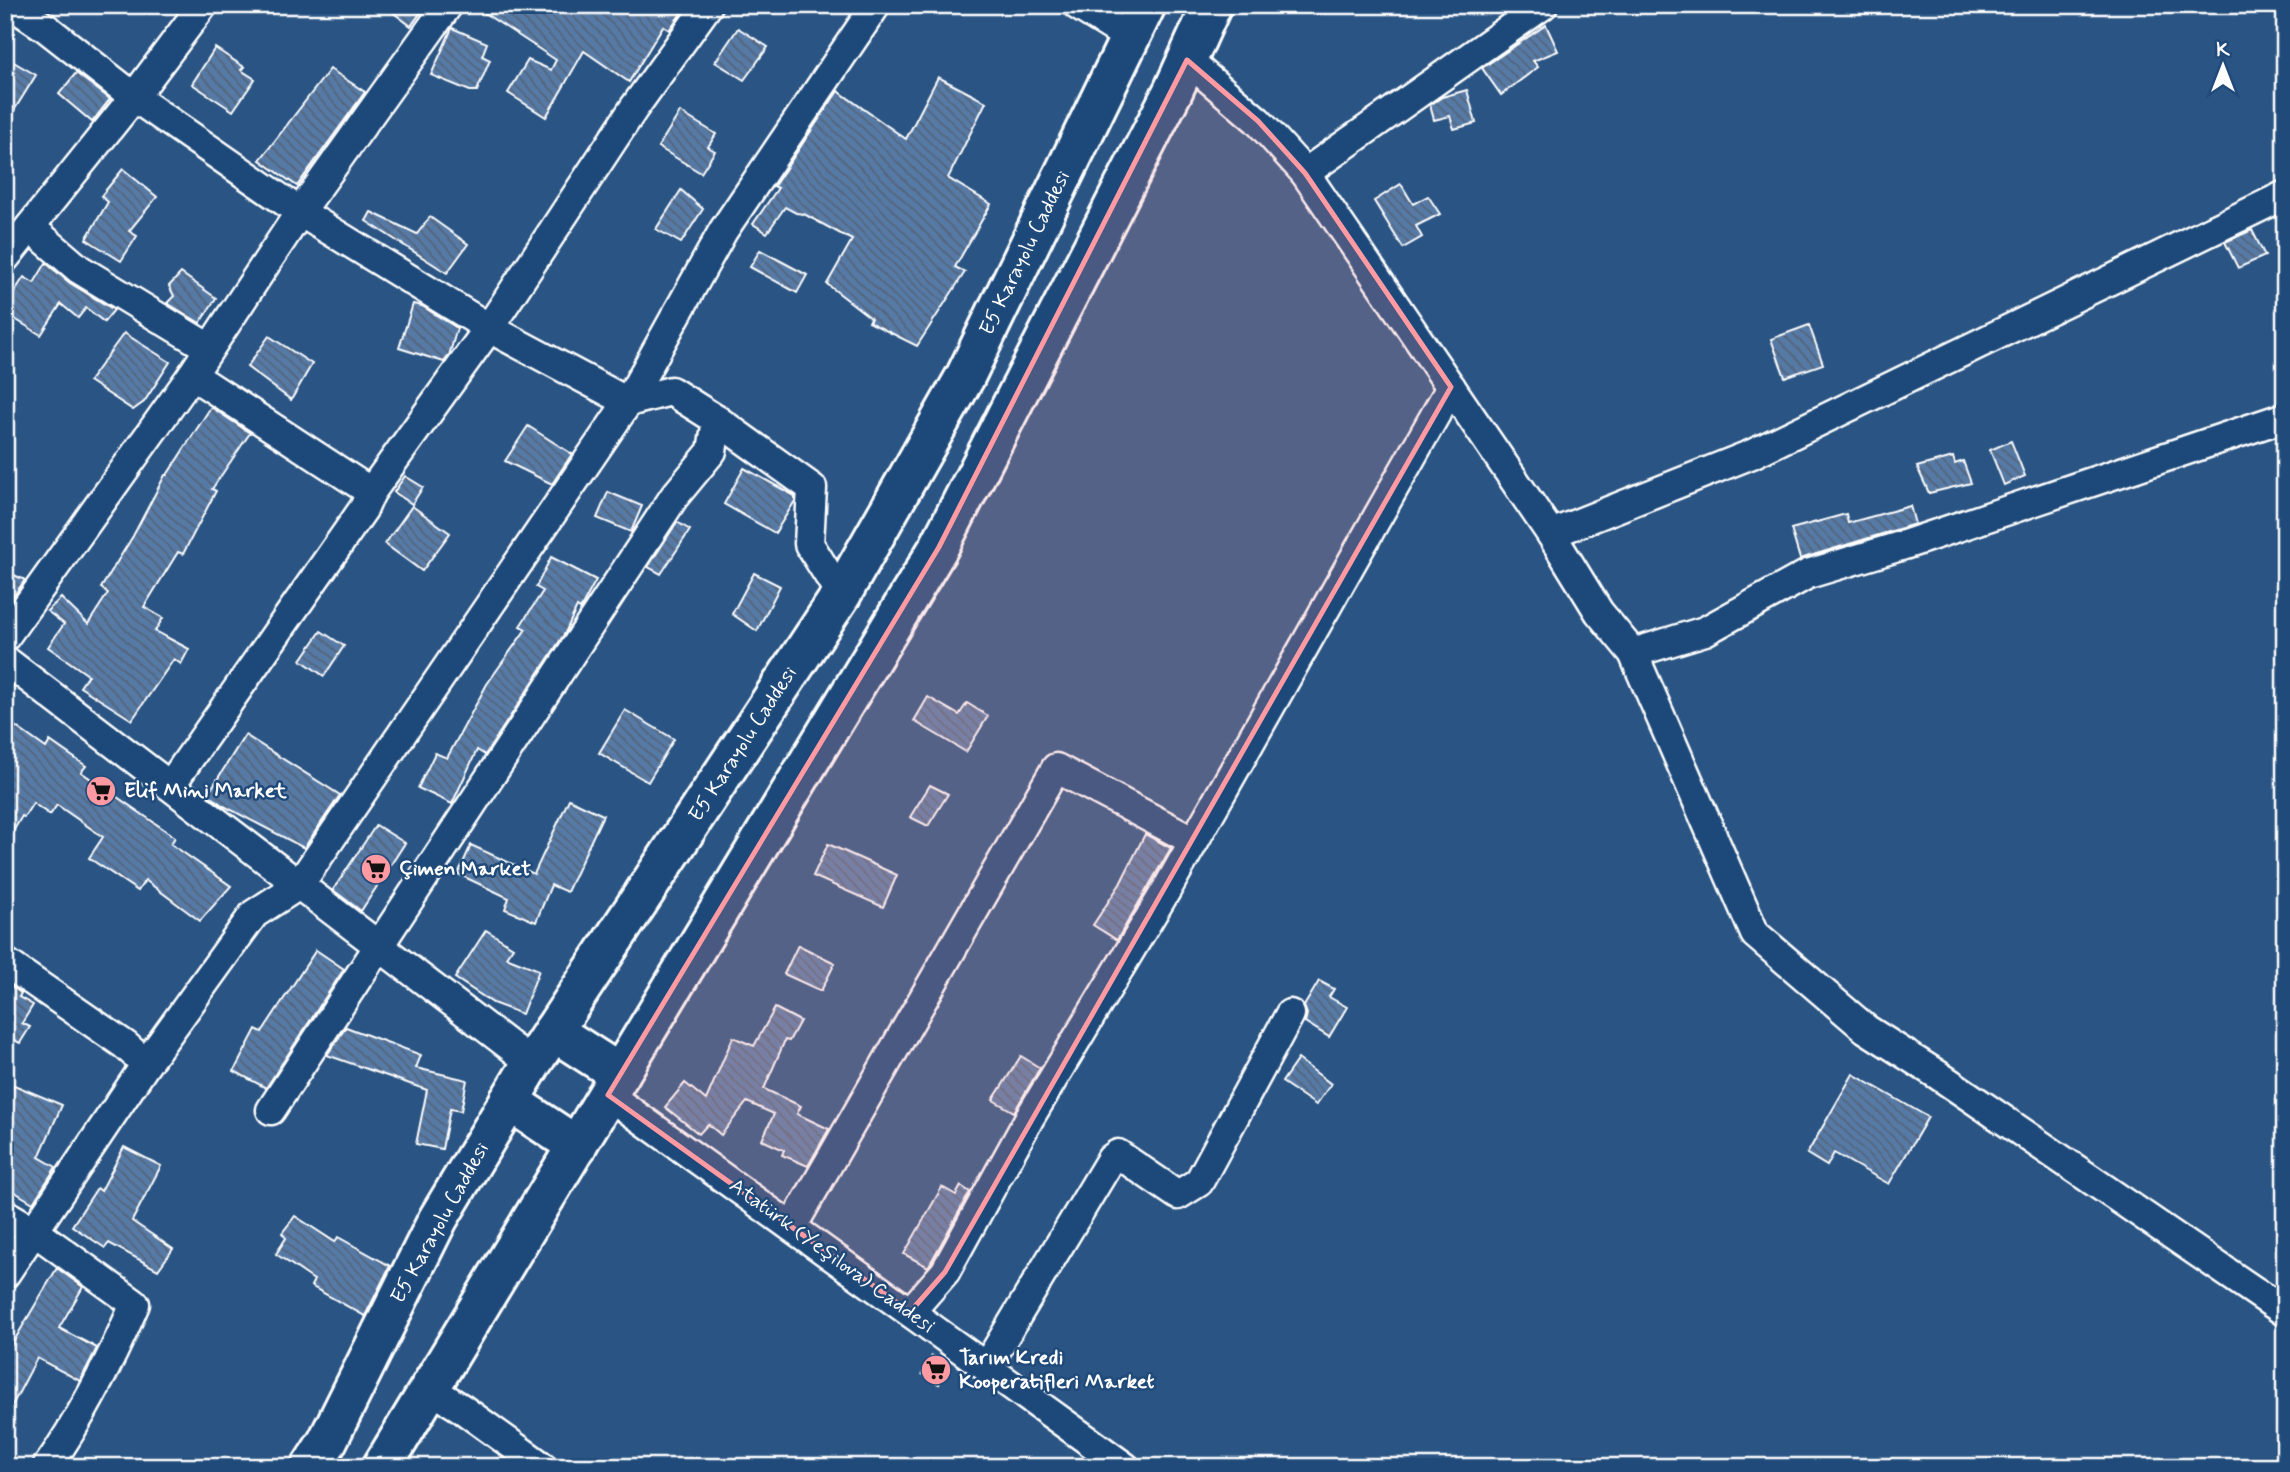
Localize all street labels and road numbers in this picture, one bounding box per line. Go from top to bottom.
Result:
street label: E5 Karayolu Caddesi [973,166,1077,340]
street label: E5 Karayolu Caddesi [682,661,804,827]
street label: E5 Karayolu Caddesi [384,1137,496,1308]
street label: Atatürk (Yeşilova) Caddesi [724,1172,941,1340]

